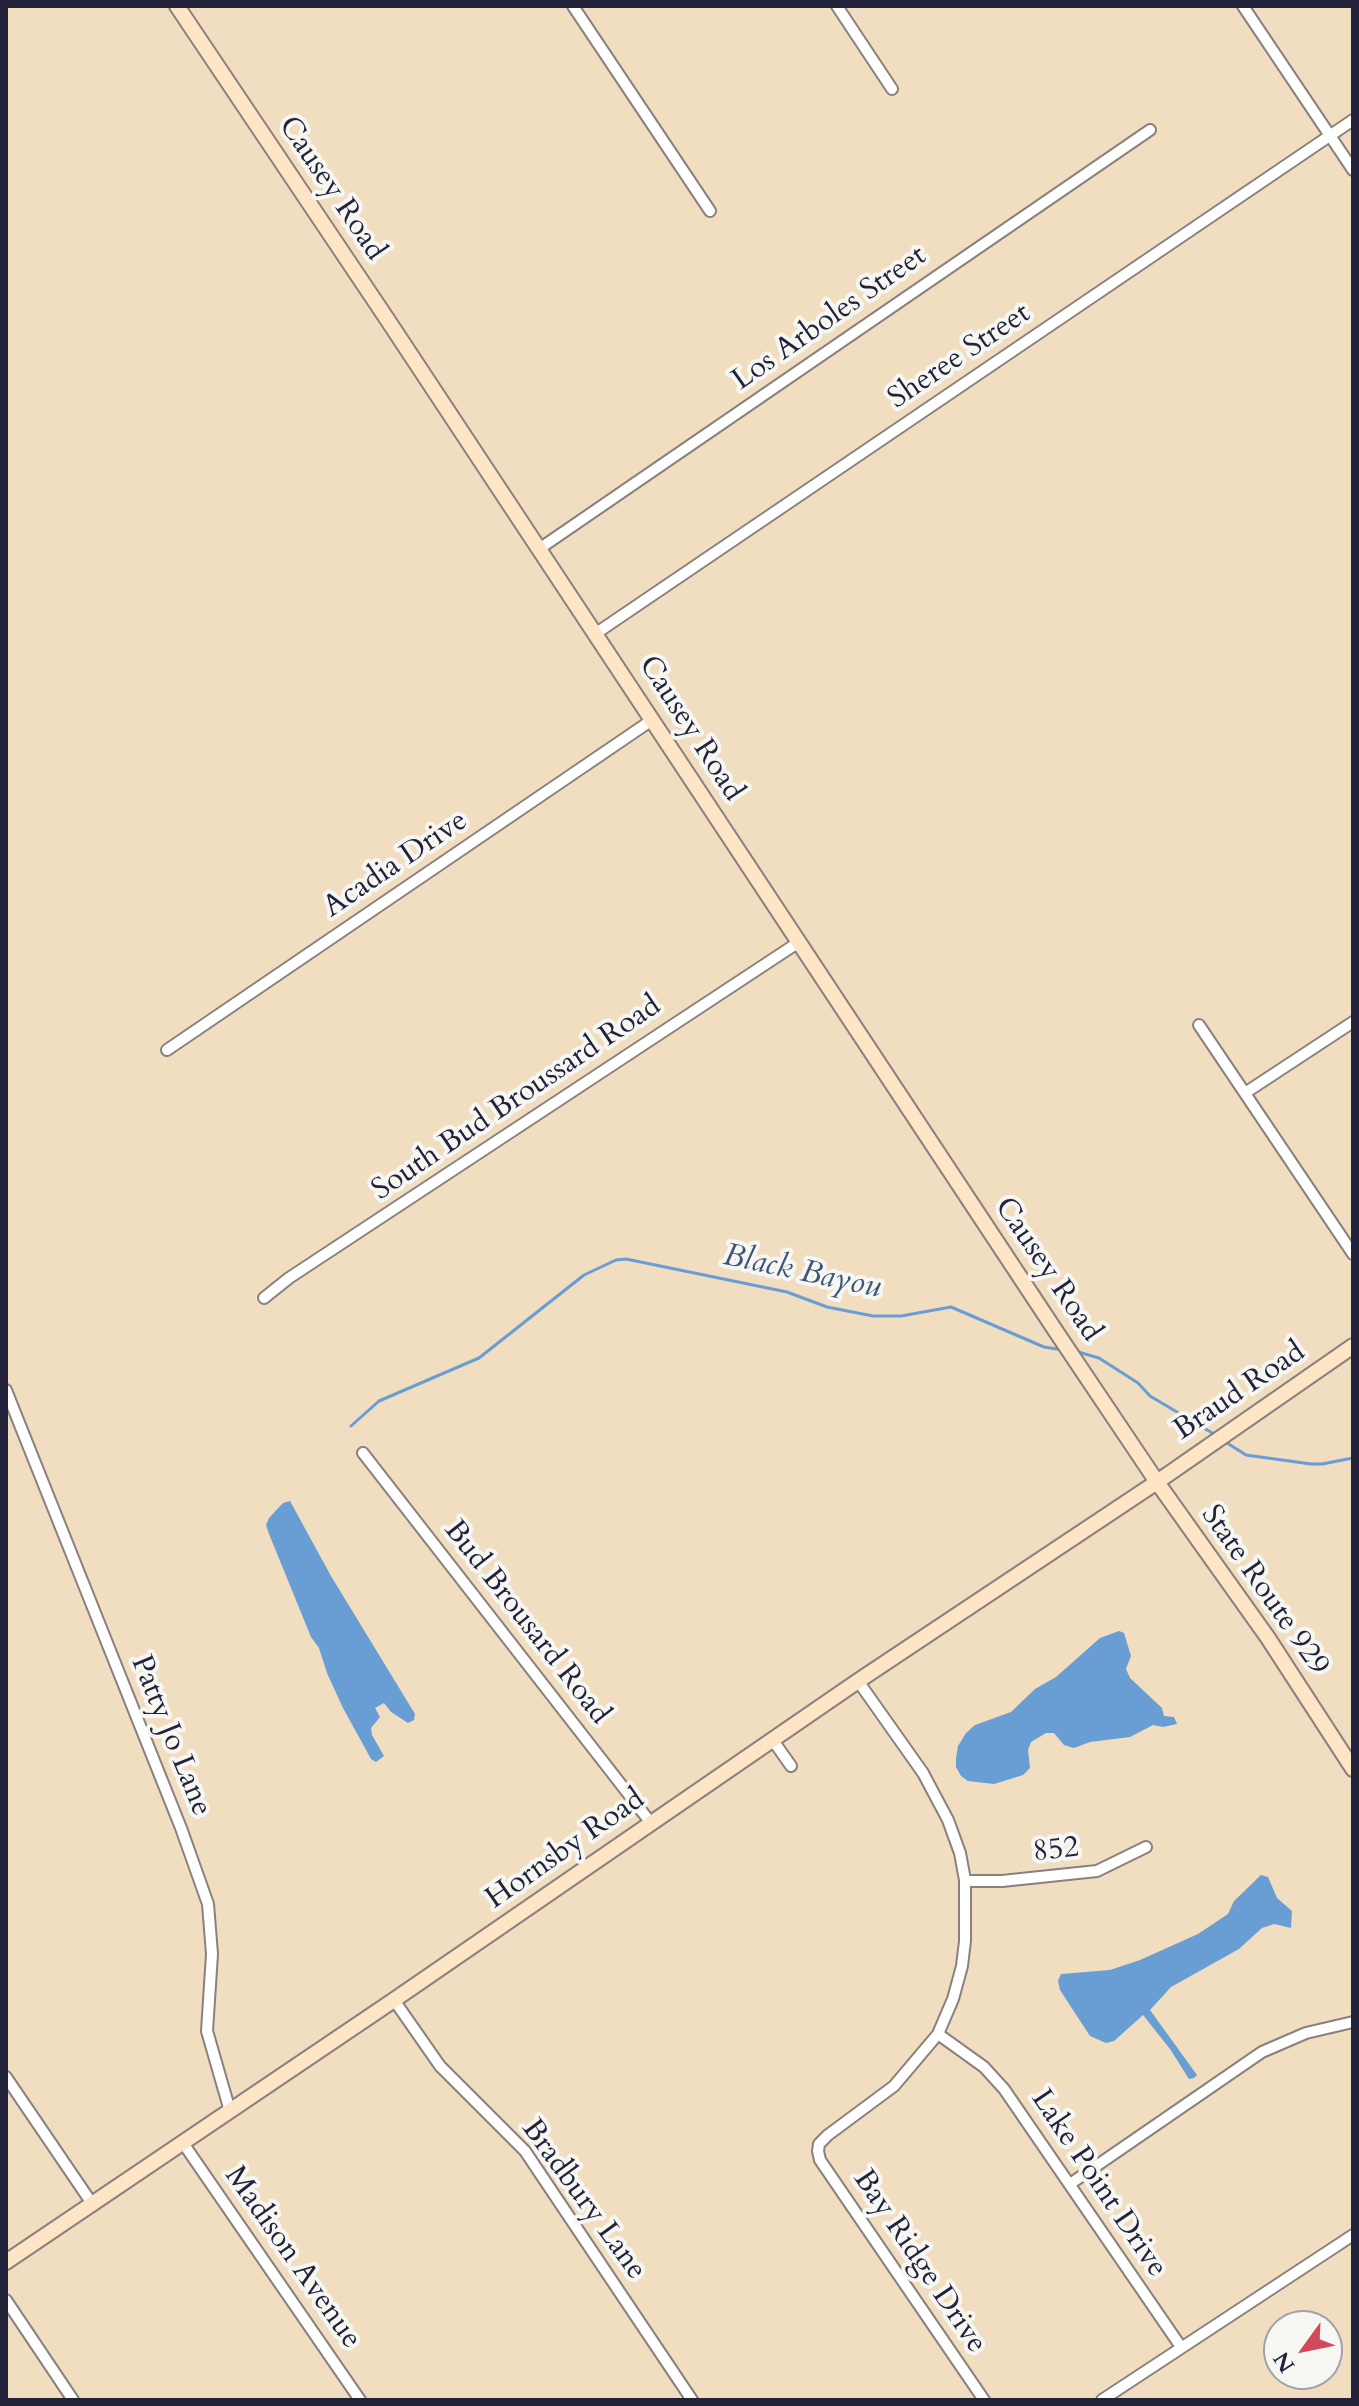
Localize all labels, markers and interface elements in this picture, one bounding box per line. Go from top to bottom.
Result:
street label: Causey Road [270,110,392,268]
street label: Los Arboles Street [726,239,934,399]
street label: Sheree Street [882,296,1038,418]
street label: Causey Road [630,650,750,808]
street label: Acadia Drive [317,804,475,926]
street label: South Bud Broussard Road [366,989,668,1209]
street label: Causey Road [986,1191,1108,1349]
water label: Black Bayou [720,1238,884,1308]
street label: Braud Road [1167,1335,1313,1449]
street label: State Route 929 [1192,1499,1336,1683]
street label: Bud Brousard Road [435,1514,617,1732]
street label: Patty Jo Lane [122,1651,218,1821]
street label: Hornsby Road [480,1782,652,1918]
street label: 852 [1031,1831,1081,1871]
street label: Lake Point Drive [1022,2083,1174,2285]
street label: Bradbury Lane [513,2113,653,2287]
street label: Madison Avenue [216,2160,368,2356]
street label: Bay Ridge Drive [844,2163,994,2361]
north arrow [1263,2310,1343,2390]
text: N [1267,2346,1302,2378]

